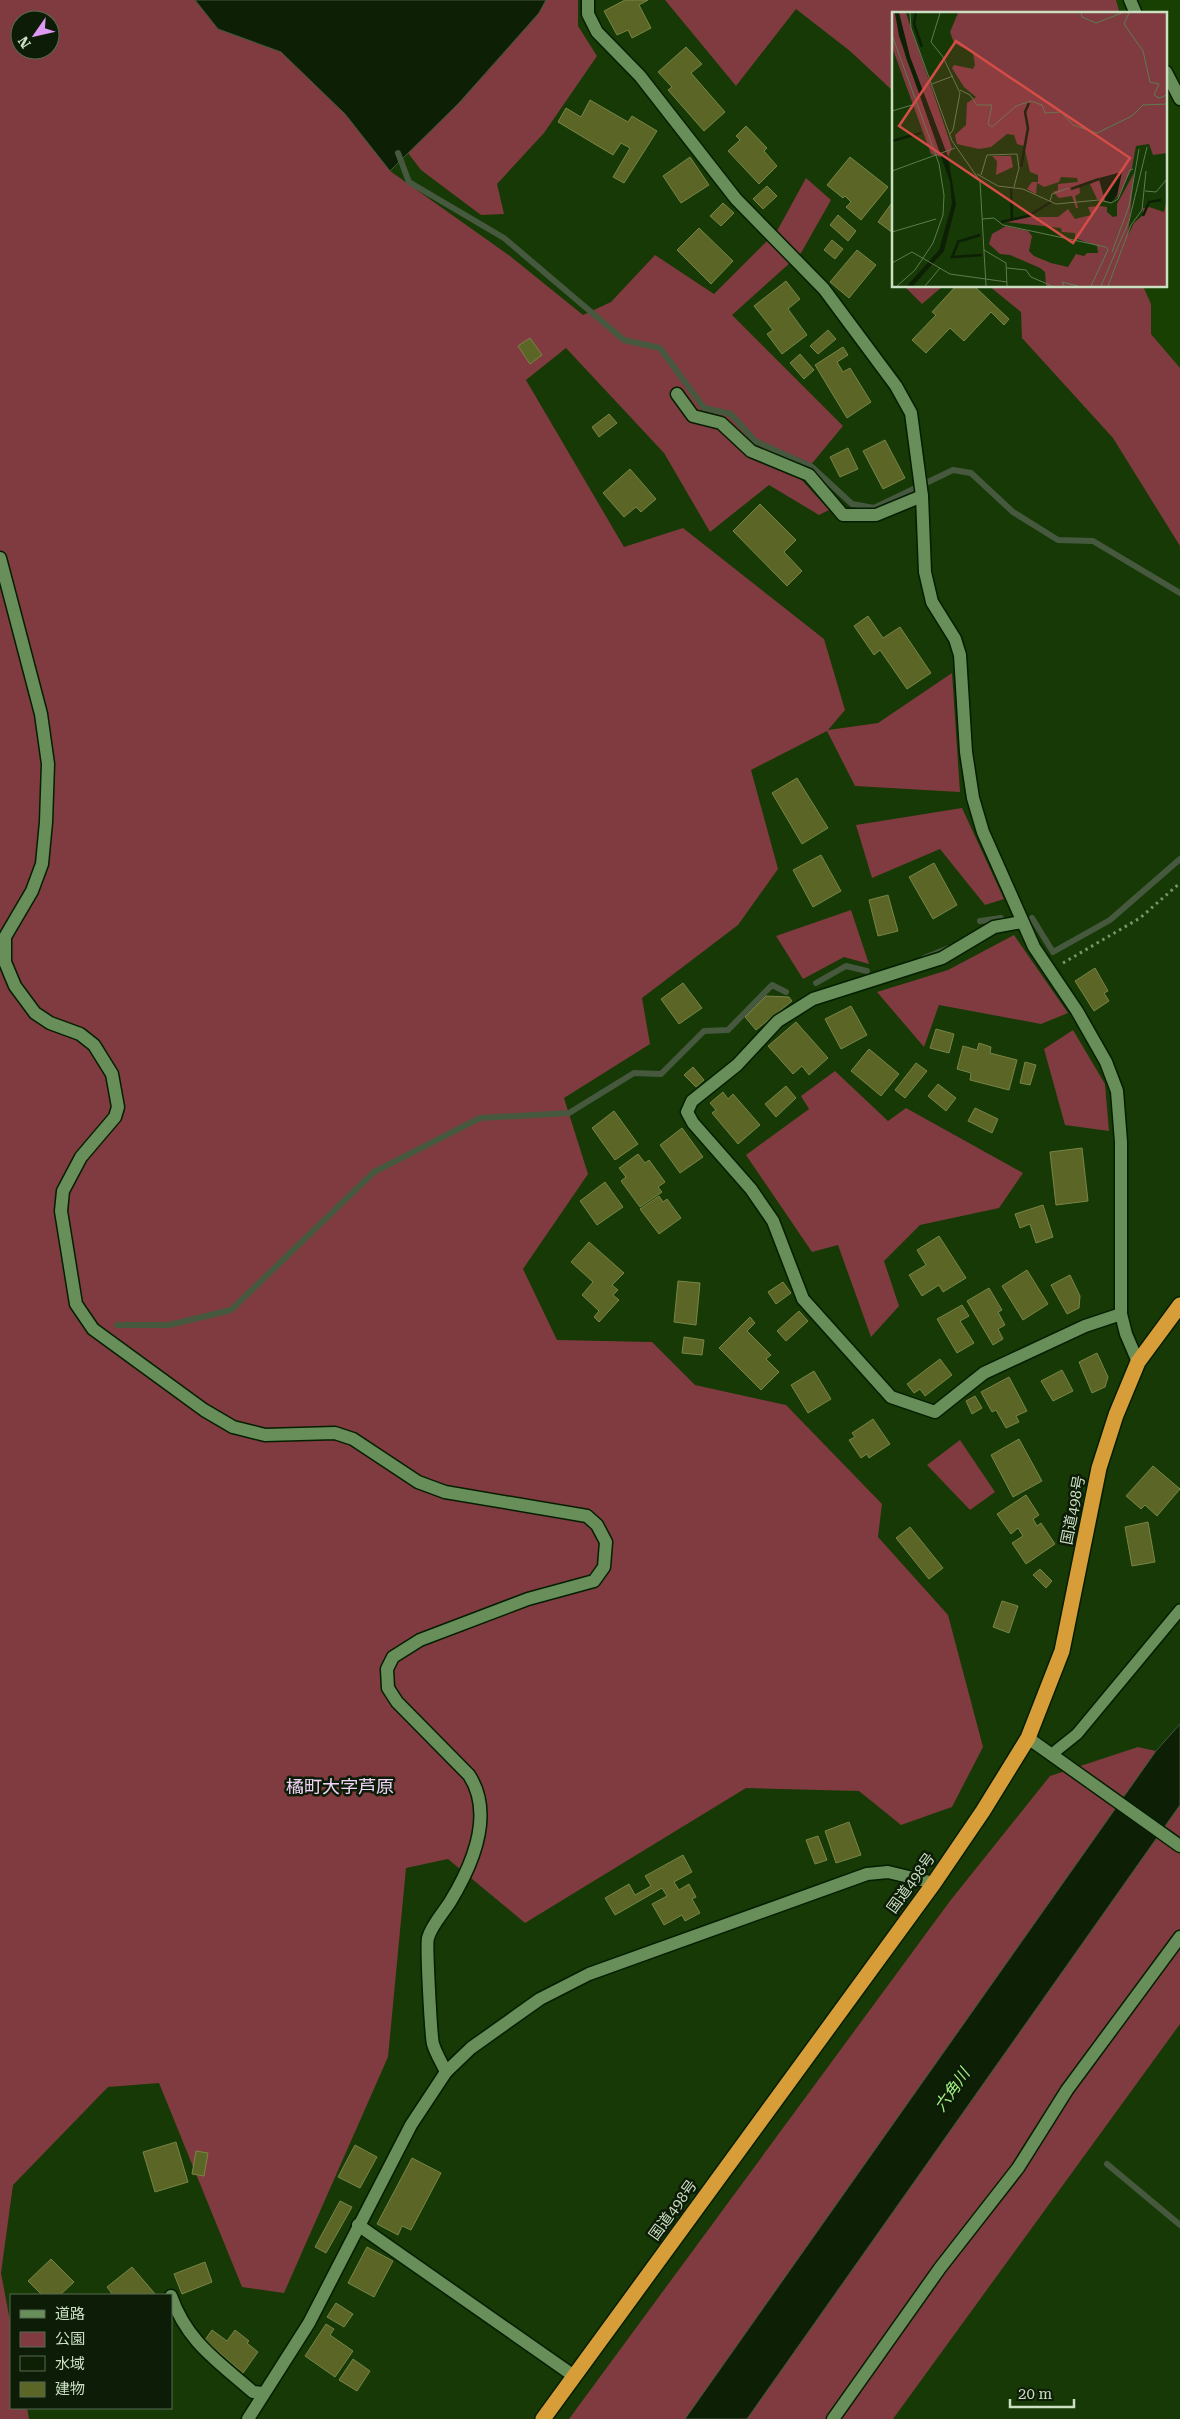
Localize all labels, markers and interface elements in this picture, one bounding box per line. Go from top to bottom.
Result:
north arrow [10,10,60,60]
inset map [892,12,1168,288]
text: N [14,33,34,51]
street label: 国道498号 [1057,1474,1089,1546]
district label: 橘町大字芦原 [286,1776,394,1797]
street label: 国道498号 [883,1849,939,1917]
water label: 六角川 [930,2063,975,2115]
street label: 国道498号 [645,2176,701,2244]
legend [10,2294,172,2409]
text: 道路 [55,2305,85,2323]
text: 公園 [55,2330,85,2348]
text: 水域 [55,2355,85,2373]
scale bar [1010,2376,1074,2408]
text: 建物 [55,2380,85,2398]
text: 20 m [1018,2385,1053,2403]

